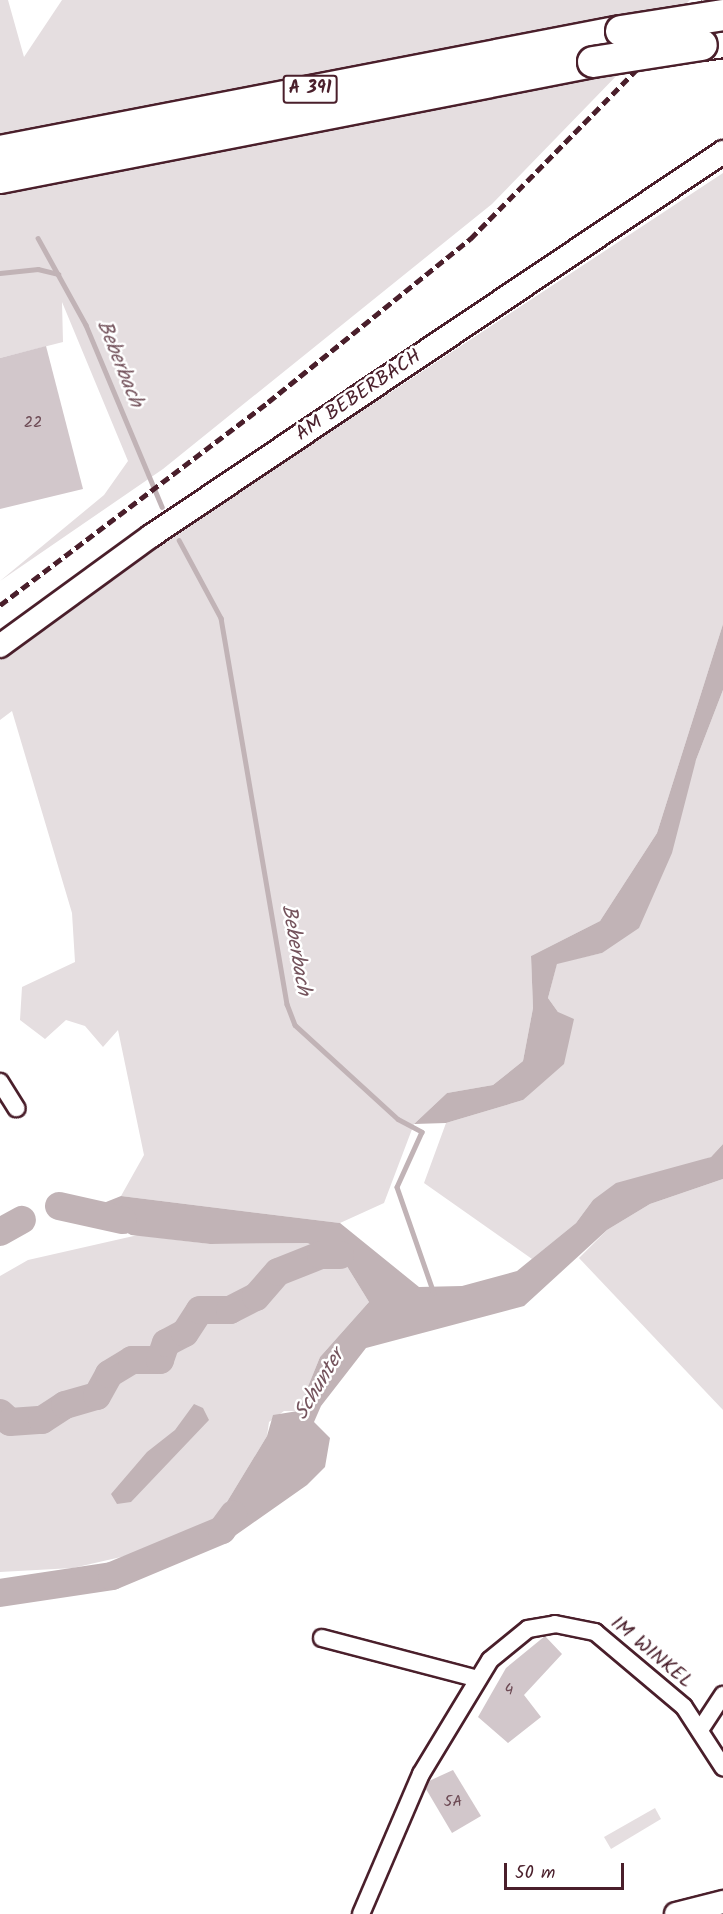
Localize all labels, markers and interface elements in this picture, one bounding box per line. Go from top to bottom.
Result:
road number: A 391 [282,74,338,104]
water label: Beberbach [90,317,148,411]
street label: AM BEBERBACH [291,345,427,447]
house number: 22 [24,413,42,433]
water label: Beberbach [275,903,315,997]
water label: Schunter [289,1345,351,1425]
street label: IM WINKEL [605,1612,697,1694]
house number: 4 [505,1680,513,1700]
house number: 5A [444,1792,462,1812]
scale bar [507,1851,627,1889]
text: 50 m [515,1859,555,1888]

